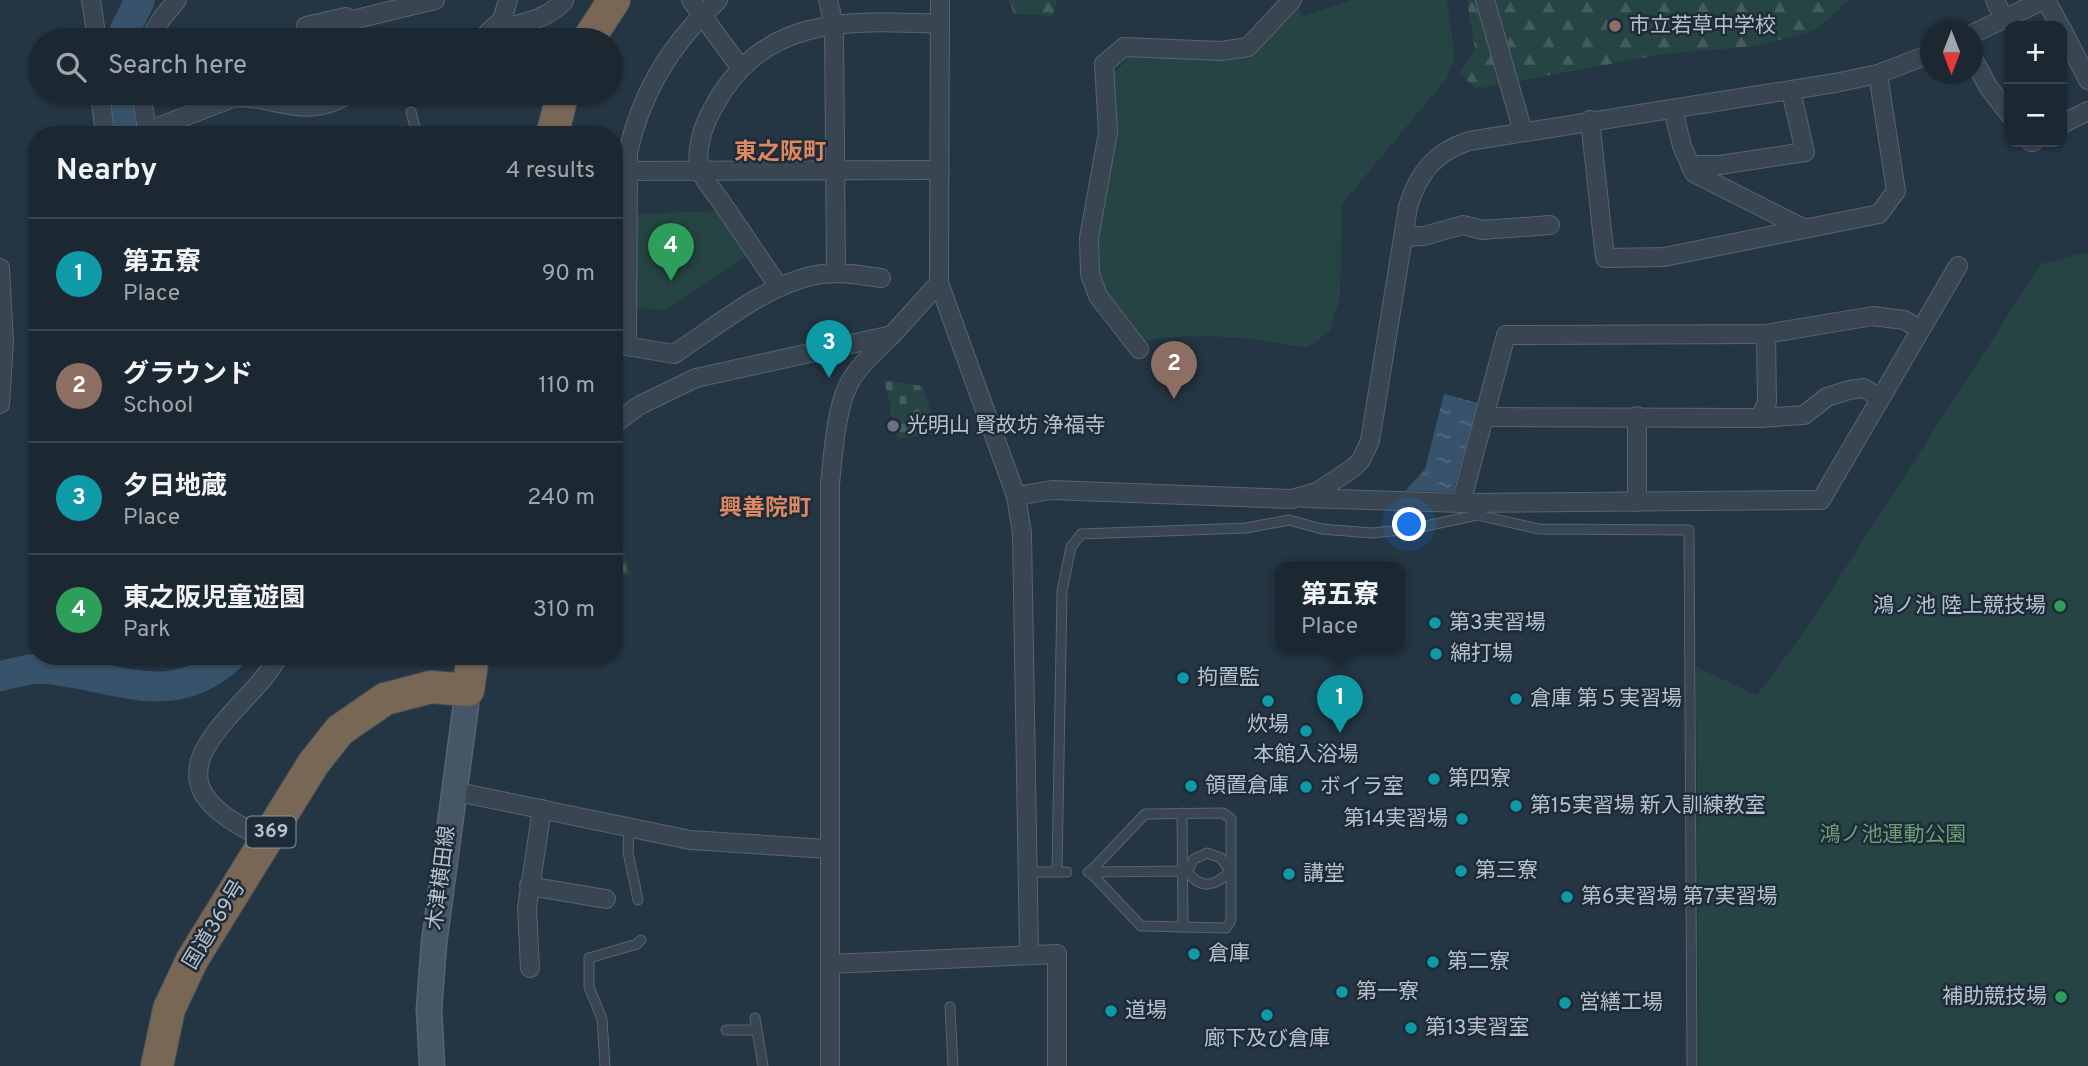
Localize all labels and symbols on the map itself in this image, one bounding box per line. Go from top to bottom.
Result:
place label: 市立若草中学校 [1629,13,1776,40]
marker: 市立若草中学校 [1607,18,1623,34]
north arrow [1920,21,1983,84]
district label: 東之阪町 [734,139,826,168]
pin: 4 [648,223,694,281]
pin: 3 [806,320,852,378]
pin: 2 [1151,341,1197,399]
place label: 光明山 賢故坊 浄福寺 [907,413,1106,440]
marker: 光明山 賢故坊 浄福寺 [885,418,901,434]
district label: 興善院町 [719,495,811,524]
your location [1392,507,1426,541]
place label: 鴻ノ池 陸上競技場 [1873,593,2046,620]
marker: 鴻ノ池 陸上競技場 [2052,598,2068,614]
place label: 第3実習場 [1449,610,1546,637]
marker: 第3実習場 [1427,615,1443,631]
place label: 綿打場 [1450,641,1513,668]
marker: 綿打場 [1428,646,1444,662]
place label: 拘置監 [1197,665,1260,692]
marker: 拘置監 [1175,670,1191,686]
pin: 1 [1317,675,1363,733]
place label: 倉庫 第５実習場 [1530,686,1682,713]
marker: 倉庫 第５実習場 [1508,691,1524,707]
marker: 炊場 [1260,693,1276,709]
place label: 炊場 [1247,712,1289,739]
marker: 本館入浴場 [1298,723,1314,739]
place label: 本館入浴場 [1254,742,1359,769]
place label: 第四寮 [1448,766,1511,793]
marker: 第四寮 [1426,771,1442,787]
place label: 領置倉庫 [1205,773,1289,800]
place label: ボイラ室 [1320,774,1404,801]
marker: 領置倉庫 [1183,778,1199,794]
marker: ボイラ室 [1298,779,1314,795]
place label: 第15実習場 新入訓練教室 [1530,793,1766,820]
marker: 第15実習場 新入訓練教室 [1508,798,1524,814]
place label: 第14実習場 [1344,806,1448,833]
marker: 第14実習場 [1454,811,1470,827]
road number: 369 [246,817,296,848]
park label: 鴻ノ池運動公園 [1820,822,1967,849]
street label: 木津横田線 [422,824,462,932]
place label: 第三寮 [1475,858,1538,885]
place label: 講堂 [1303,861,1345,888]
marker: 第三寮 [1453,863,1469,879]
marker: 講堂 [1281,866,1297,882]
street label: 国道369号 [178,875,252,975]
place label: 第6実習場 第7実習場 [1581,884,1777,911]
marker: 第6実習場 第7実習場 [1559,889,1575,905]
place label: 倉庫 [1208,941,1250,968]
marker: 倉庫 [1186,946,1202,962]
place label: 第二寮 [1447,949,1510,976]
marker: 第二寮 [1425,954,1441,970]
place label: 第一寮 [1356,979,1419,1006]
marker: 第一寮 [1334,984,1350,1000]
place label: 補助競技場 [1942,984,2047,1011]
marker: 補助競技場 [2053,989,2069,1005]
place label: 営繕工場 [1579,990,1663,1017]
marker: 営繕工場 [1557,995,1573,1011]
place label: 道場 [1125,998,1167,1025]
marker: 道場 [1103,1003,1119,1019]
marker: 廊下及び倉庫 [1259,1007,1275,1023]
place label: 第13実習室 [1425,1015,1529,1042]
marker: 第13実習室 [1403,1020,1419,1036]
place label: 廊下及び倉庫 [1204,1026,1330,1053]

